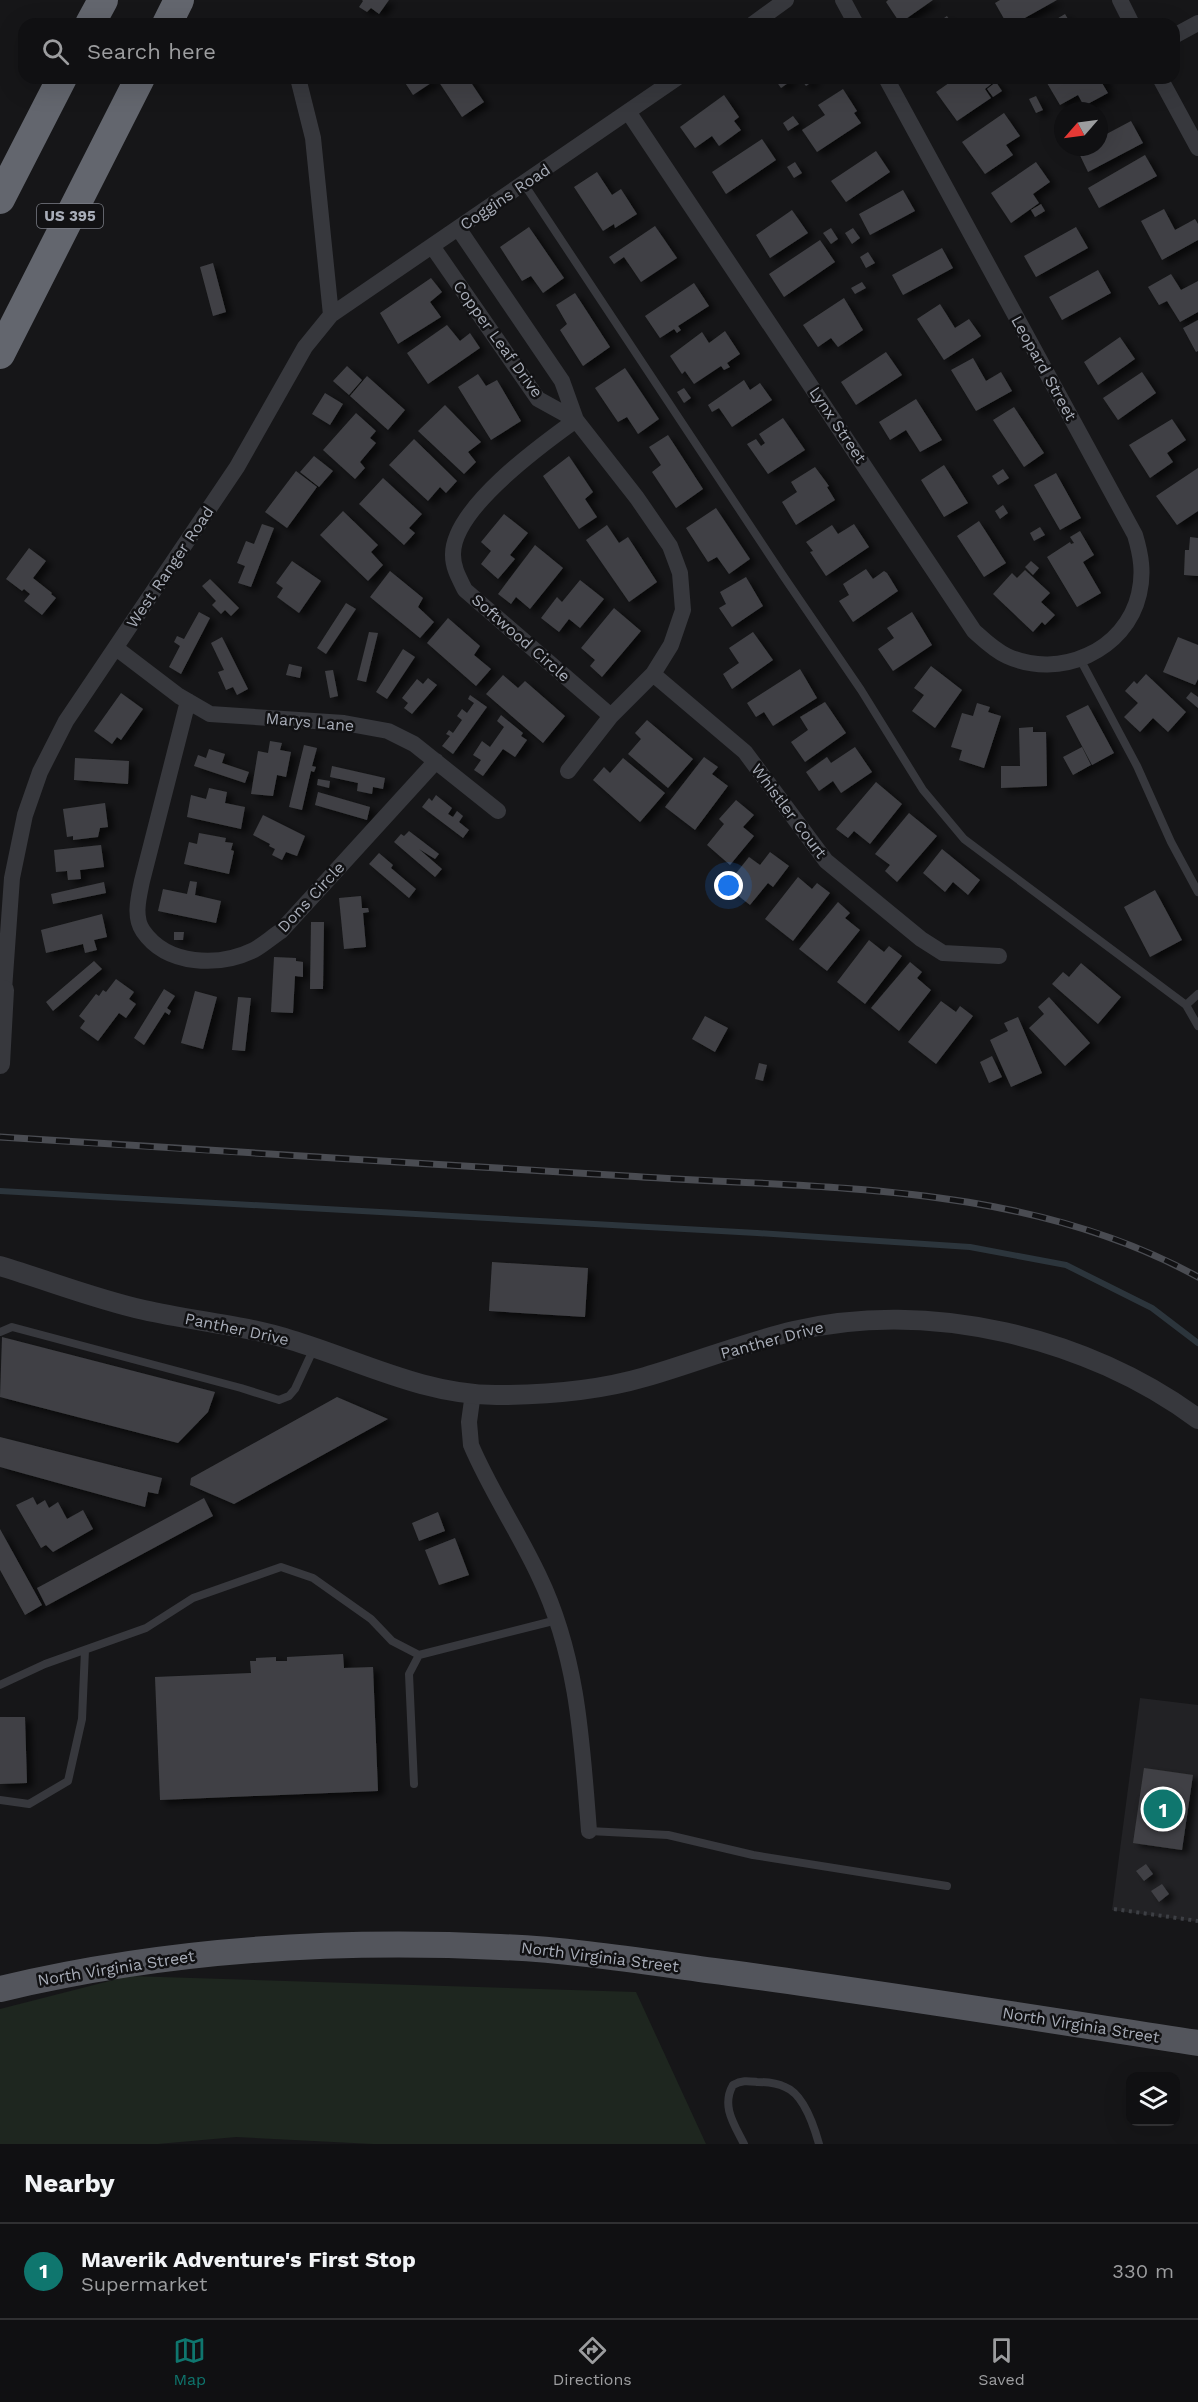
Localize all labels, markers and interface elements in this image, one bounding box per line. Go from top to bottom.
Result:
search box [18,18,1180,84]
icon: search [39,35,72,68]
text: Search here [87,39,216,64]
north arrow [1054,102,1108,156]
street label: Coggins Road [456,160,554,234]
road number: US 395 [37,204,103,228]
street label: Copper Leaf Drive [449,277,547,401]
street label: Leopard Street [1007,312,1081,424]
street label: Lynx Street [805,383,871,467]
street label: West Ranger Road [122,503,218,631]
street label: Softwood Circle [468,590,574,686]
street label: Marys Lane [265,709,355,735]
street label: Whistler Court [747,760,831,862]
street label: Dons Circle [274,858,348,936]
your location [714,871,743,900]
street label: Panther Drive [183,1309,291,1349]
street label: Panther Drive [718,1317,826,1363]
pin: 1 [1144,1786,1182,1832]
street label: North Virginia Street [520,1938,680,1976]
street label: North Virginia Street [36,1946,196,1990]
street label: North Virginia Street [1001,2003,1161,2047]
map controls [1126,2072,1180,2126]
button: layers [1126,2072,1180,2126]
text: Nearby [24,2168,115,2198]
text: Maverik Adventure's First Stop [81,2247,416,2272]
text: 1 [39,2259,48,2283]
text: 330 m [1112,2259,1174,2283]
text: Supermarket [81,2272,207,2296]
tab: Map [173,2334,206,2389]
tab: Directions [553,2334,632,2389]
tab: Saved [978,2334,1025,2389]

